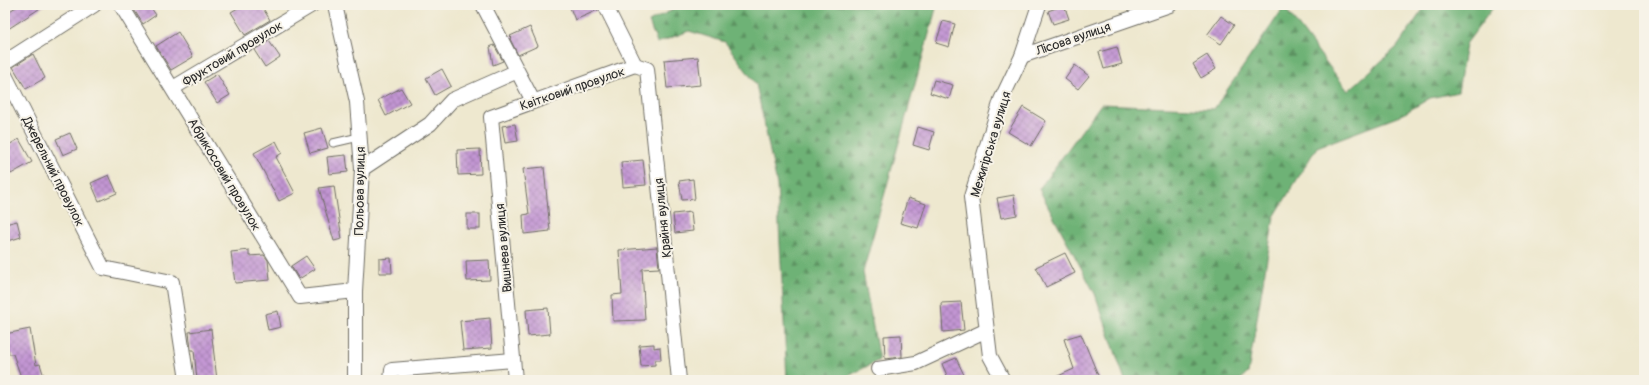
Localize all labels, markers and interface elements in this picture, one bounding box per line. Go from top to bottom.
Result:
street label: Фруктовий провулок [180,17,286,90]
street label: Лісова вулиця [1033,19,1113,59]
street label: Квітковий провулок [518,63,627,114]
street label: Межигірська вулиця [967,89,1015,199]
street label: Джерельний провулок [18,113,88,229]
street label: Абрикосовий провулок [184,115,264,234]
street label: Польова вулиця [351,147,369,235]
street label: Крайня вулиця [651,177,675,259]
street label: Вишнева вулиця [492,203,516,293]

